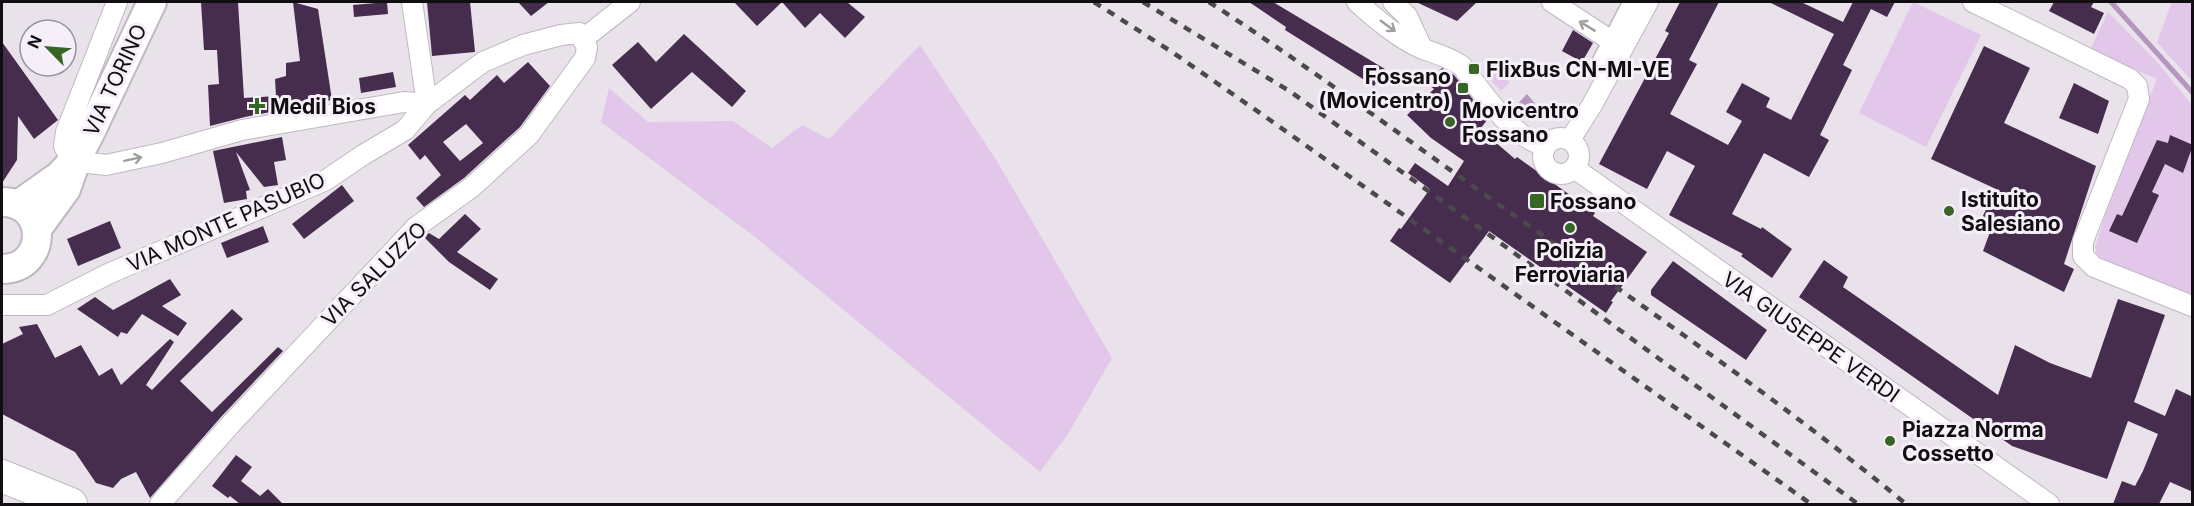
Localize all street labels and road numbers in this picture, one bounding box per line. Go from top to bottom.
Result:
street label: VIA TORINO [78,20,152,140]
street label: VIA MONTE PASUBIO [123,167,329,277]
street label: VIA SALUZZO [316,216,432,332]
street label: VIA GIUSEPPE VERDI [1718,266,1904,408]

